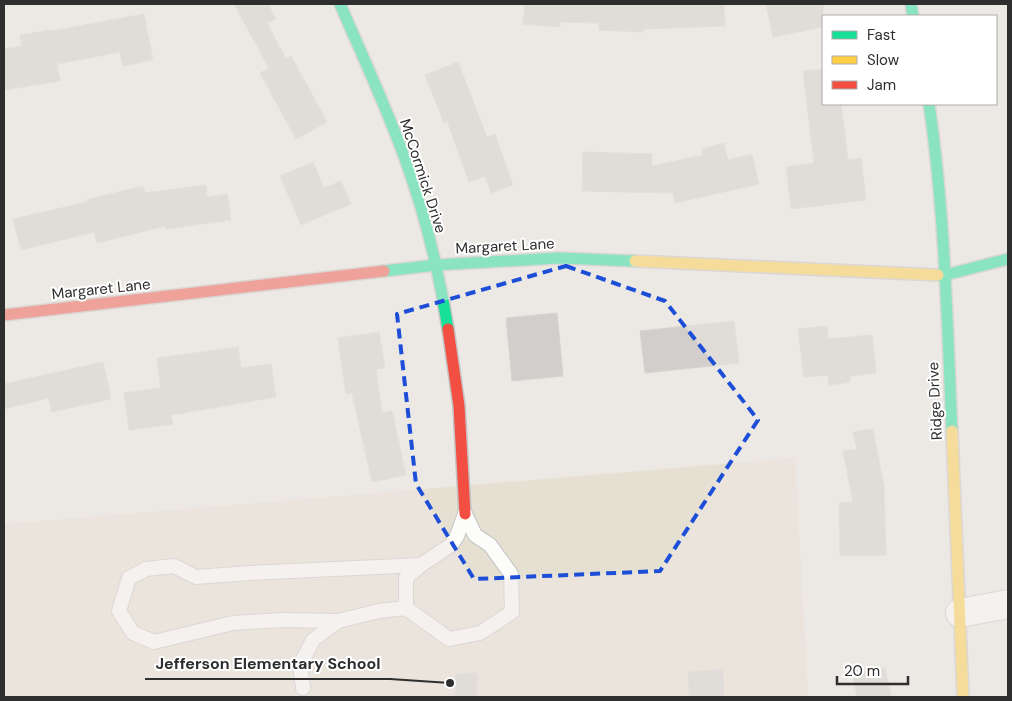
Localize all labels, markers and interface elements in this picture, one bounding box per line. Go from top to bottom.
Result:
legend [822,15,997,105]
text: Fast [867,25,896,45]
text: Slow [867,50,900,70]
text: Jam [867,75,896,95]
street label: McCormick Drive [395,116,451,236]
street label: Margaret Lane [455,233,555,259]
street label: Margaret Lane [51,274,151,304]
street label: Ridge Drive [923,362,947,440]
callout: Jefferson Elementary School [145,648,390,679]
text: Jefferson Elementary School [155,653,381,674]
scale bar [837,654,908,686]
text: 20 m [844,661,880,681]

